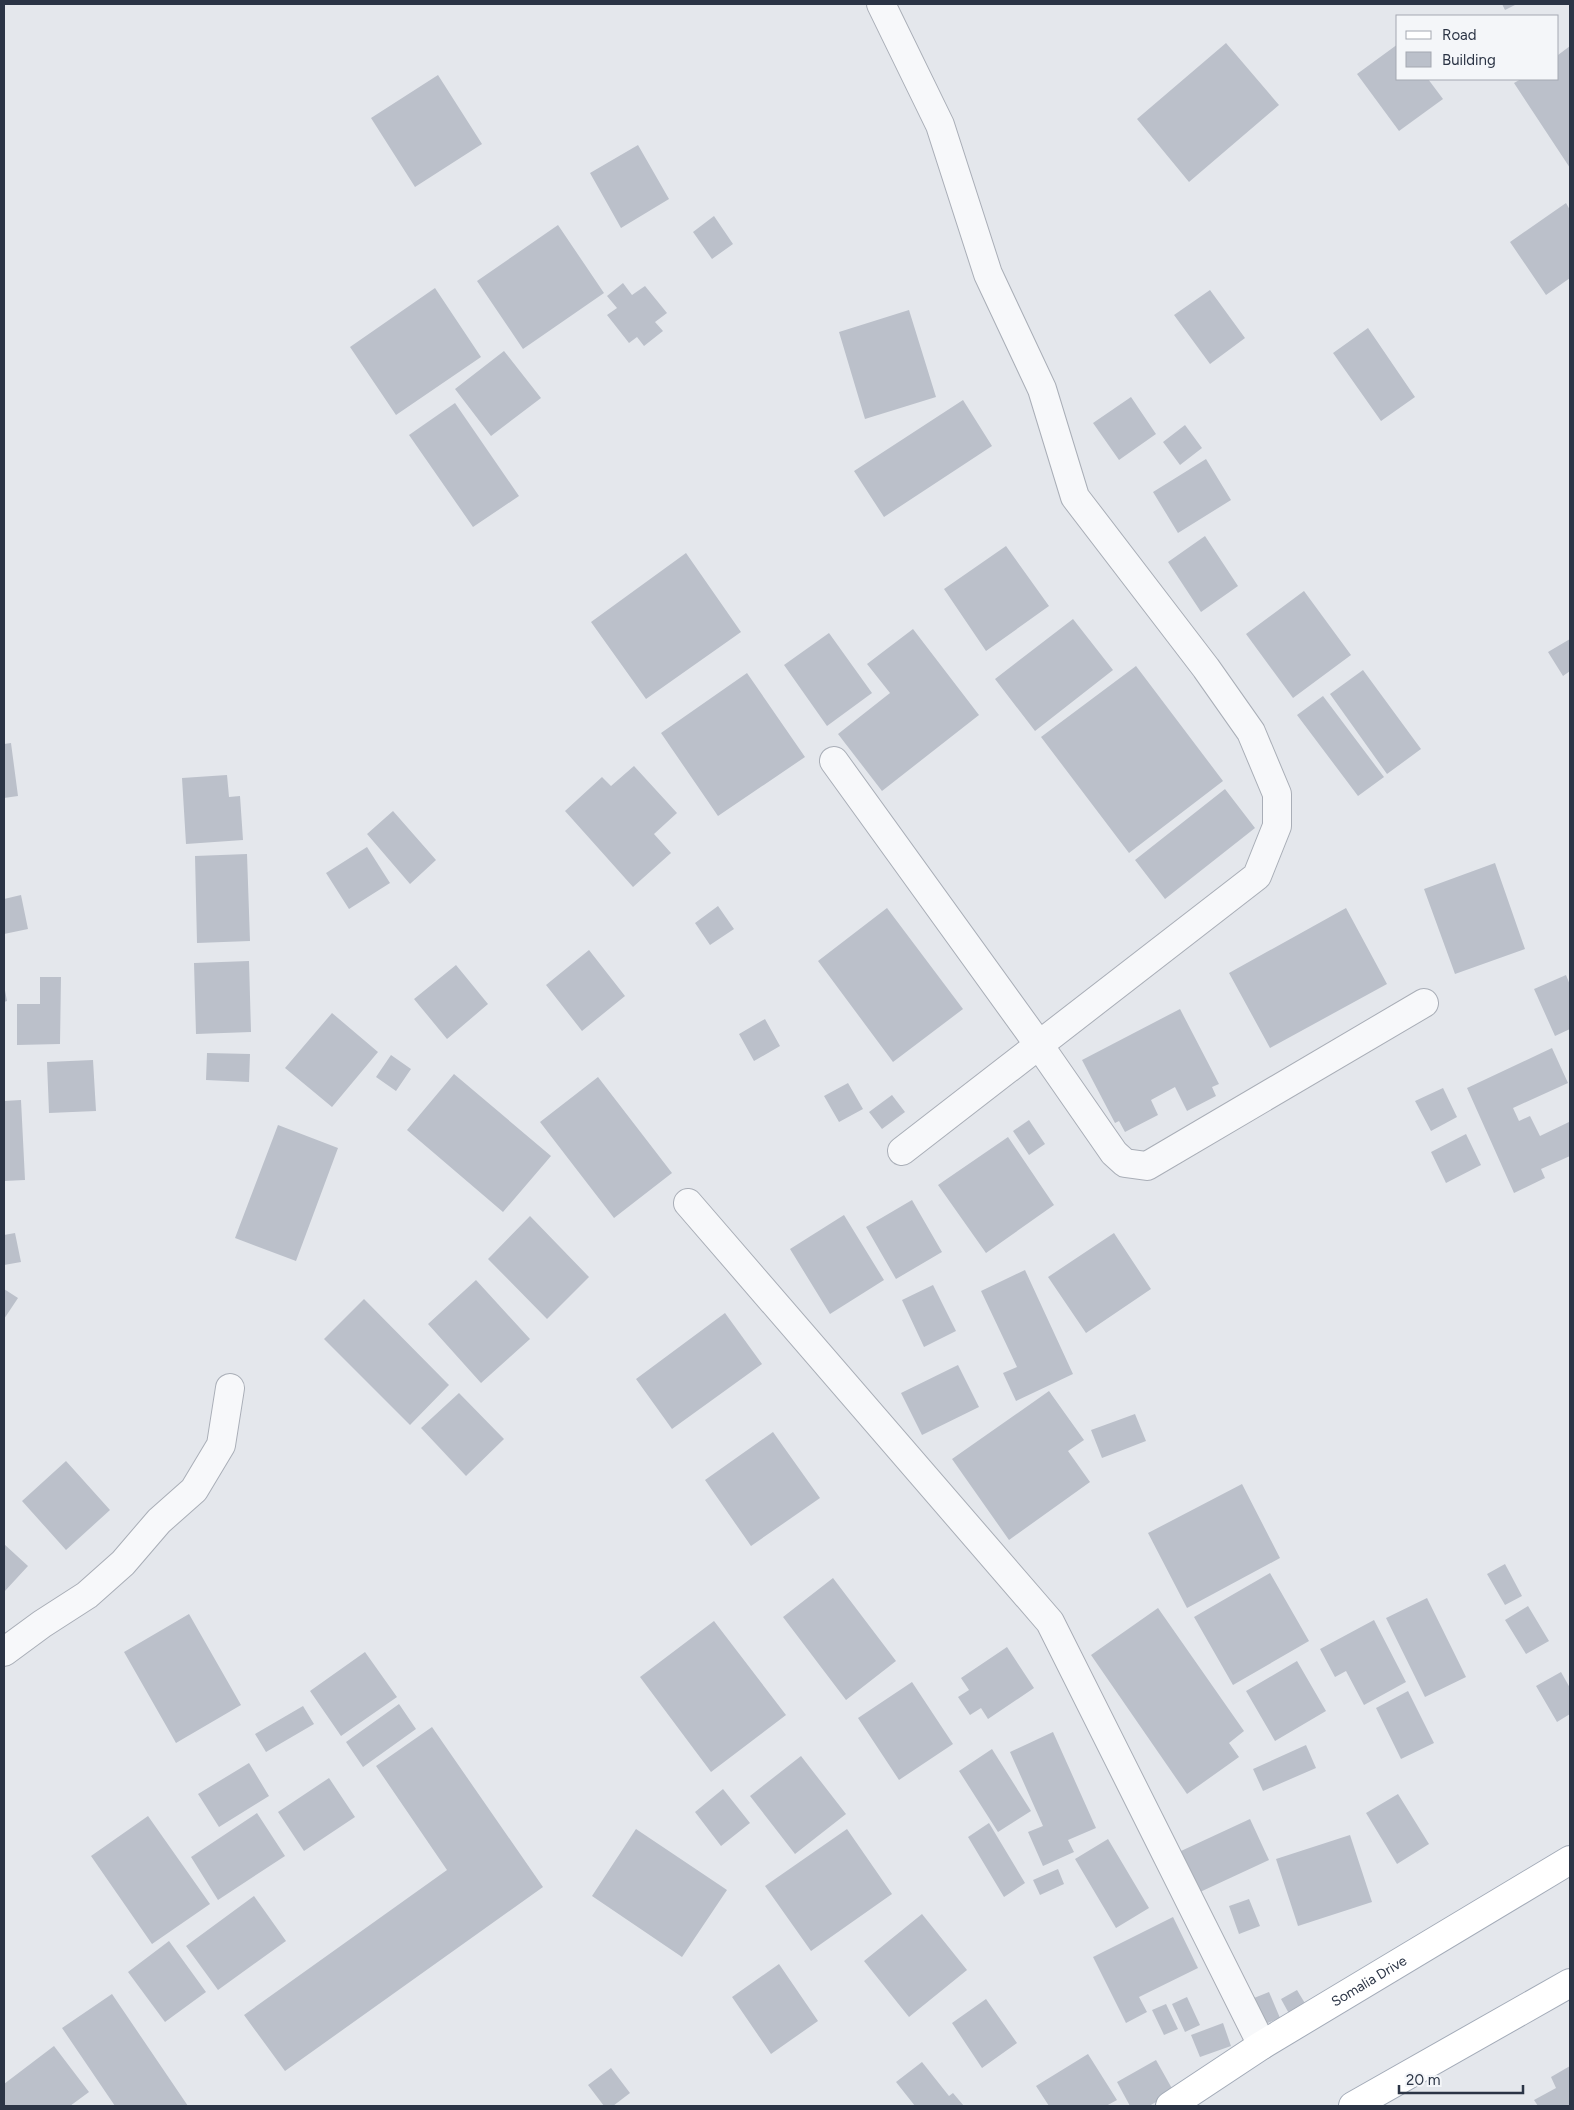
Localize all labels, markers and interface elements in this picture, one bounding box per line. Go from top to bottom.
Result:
legend [1396,15,1559,80]
text: Road [1442,26,1477,44]
text: Building [1442,51,1496,69]
street label: Somalia Drive [1328,1952,1410,2010]
scale bar [1399,2062,1523,2094]
text: 20 m [1406,2071,1440,2089]

